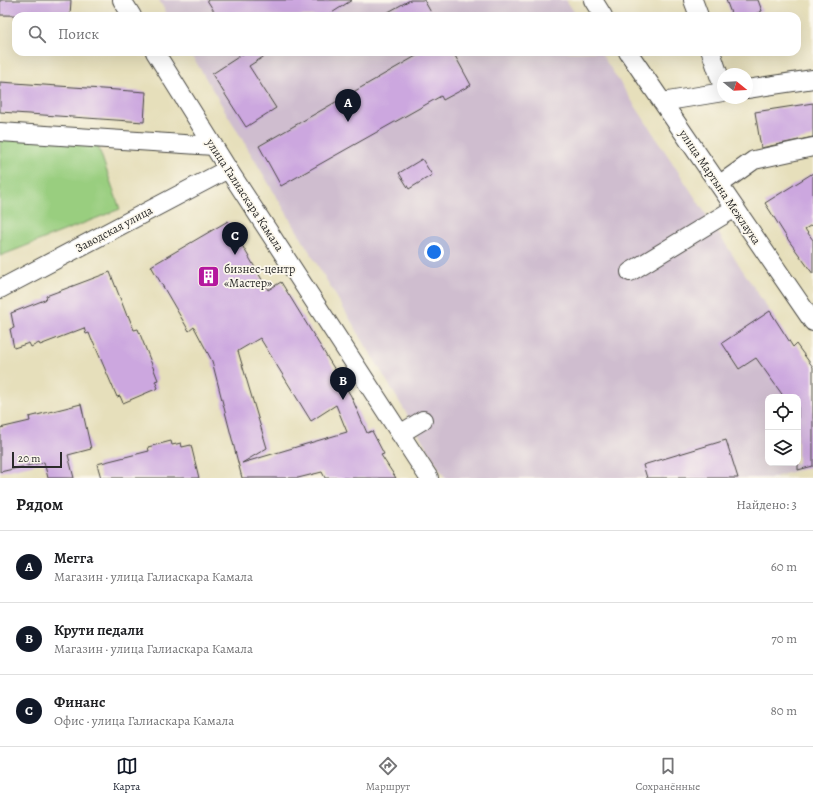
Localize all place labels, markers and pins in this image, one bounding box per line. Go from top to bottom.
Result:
pin: A [335,89,361,122]
pin: C [222,222,248,255]
place label: бизнес-центр «Мастер» [224,261,295,291]
building icon: бизнес-центр «Мастер» [195,263,221,289]
pin: B [330,367,356,400]

